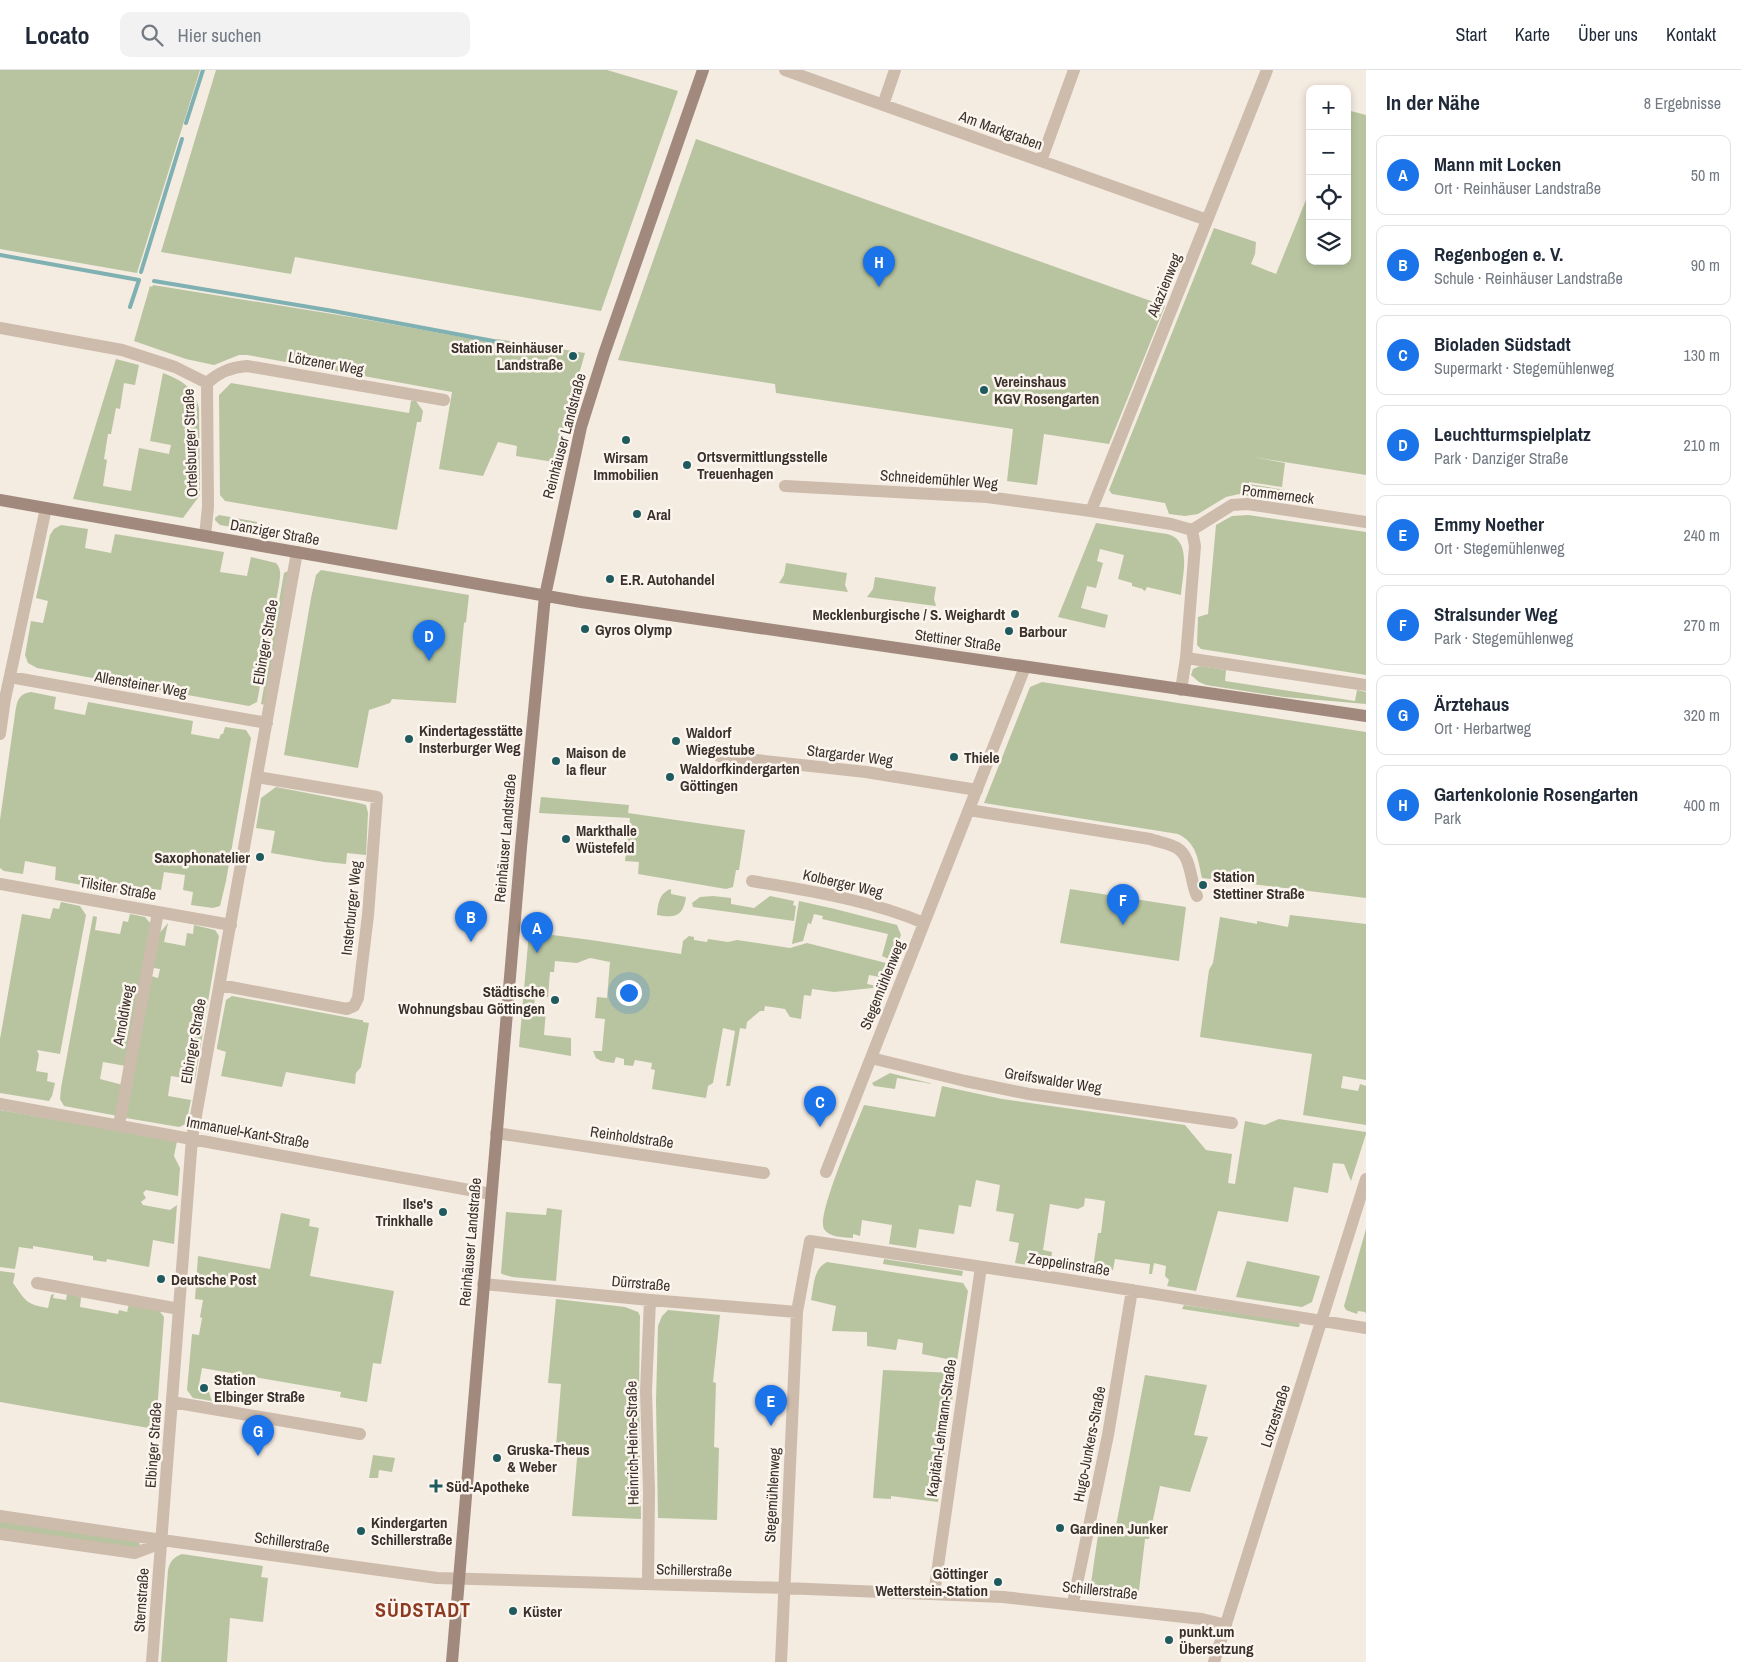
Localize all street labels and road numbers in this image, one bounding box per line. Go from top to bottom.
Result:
street label: Am Markgraben [955,105,1046,155]
street label: Akazienweg [1141,250,1186,321]
street label: Lötzener Weg [287,346,366,380]
street label: Reinhäuser Landstraße [537,371,591,501]
street label: Ortelsburger Straße [178,388,202,498]
street label: Schneidemühler Weg [879,464,999,494]
street label: Pommerneck [1241,479,1316,509]
street label: Danziger Straße [229,514,321,550]
street label: Elbinger Straße [247,598,283,686]
street label: Stettiner Straße [914,624,1003,656]
street label: Allensteiner Weg [92,665,189,702]
street label: Stargarder Weg [806,739,894,771]
street label: Reinhäuser Landstraße [489,773,521,903]
street label: Insterburger Weg [336,860,366,956]
street label: Kolberger Weg [801,864,885,902]
street label: Tilsiter Straße [78,871,158,905]
street label: Stegemühlenweg [854,937,910,1033]
street label: Arnoldiweg [107,983,139,1048]
street label: Elbinger Straße [175,997,211,1085]
street label: Greifswalder Weg [1003,1062,1103,1098]
street label: Immanuel-Kant-Straße [185,1111,311,1153]
street label: Reinholdstraße [589,1121,675,1153]
street label: Reinhäuser Landstraße [454,1177,486,1307]
street label: Zeppelinstraße [1026,1247,1112,1281]
street label: Dürrstraße [611,1270,671,1296]
street label: Kapitän-Lehmann-Straße [921,1358,961,1498]
street label: Heinrich-Heine-Straße [620,1380,644,1505]
street label: Lotzestraße [1255,1382,1295,1450]
street label: Hugo-Junkers-Straße [1067,1384,1111,1504]
street label: Elbinger Straße [140,1401,166,1489]
street label: Stegemühlenweg [759,1447,785,1543]
street label: Schillerstraße [253,1526,331,1558]
street label: Schillerstraße [656,1558,732,1582]
street label: Sternstraße [128,1567,154,1633]
street label: Schillerstraße [1061,1576,1139,1604]

